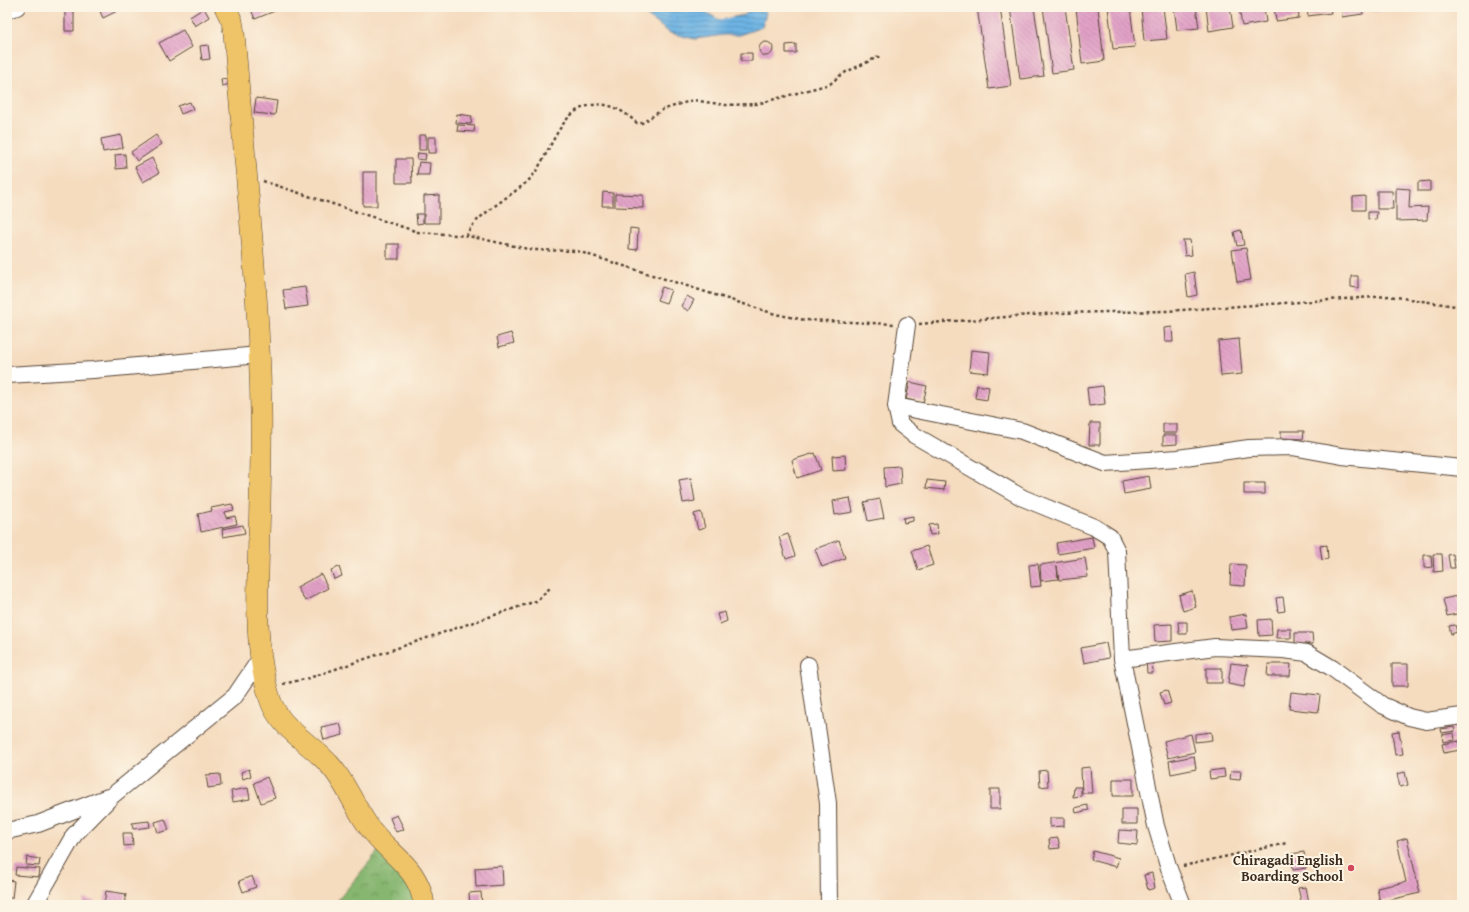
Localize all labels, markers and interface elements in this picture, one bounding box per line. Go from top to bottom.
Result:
place label: Chiragadi English Boarding School [1233,850,1344,886]
marker: Chiragadi English Boarding School [1346,863,1356,873]

